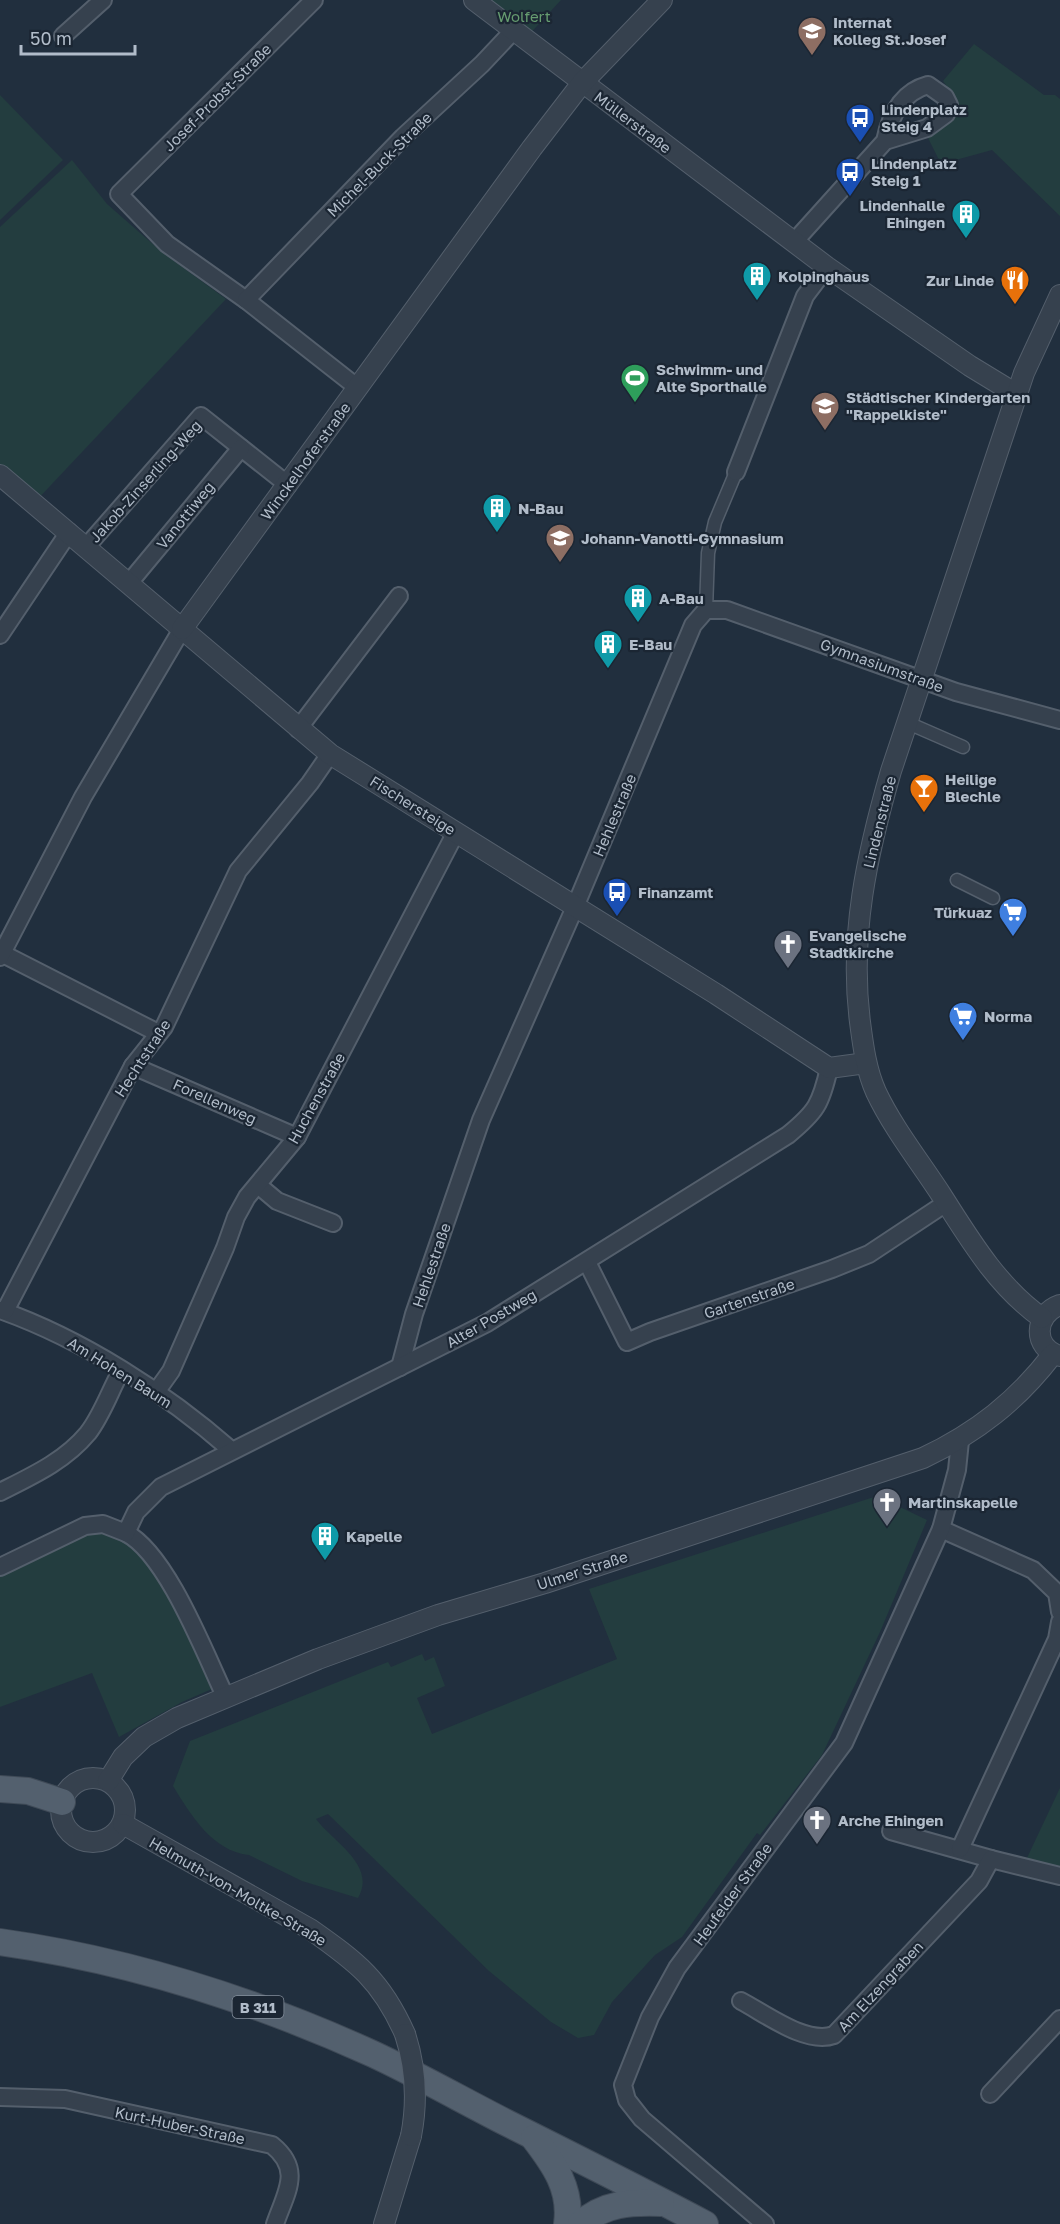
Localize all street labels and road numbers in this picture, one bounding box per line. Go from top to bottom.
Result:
street label: Josef-Probst-Straße [159,39,275,155]
street label: Müllerstraße [591,87,675,157]
street label: Michel-Buck-Straße [323,108,435,220]
street label: Winckelhoferstraße [256,398,354,523]
street label: Jakob-Zinserling-Weg [85,416,205,546]
street label: Vanottiweg [152,478,218,552]
street label: Gymnasiumstraße [818,634,946,696]
street label: Hehlestraße [588,771,640,859]
street label: Fischersteige [367,772,459,839]
street label: Lindenstraße [859,774,899,870]
street label: Hechtstraße [110,1016,174,1100]
street label: Huchenstraße [284,1049,349,1147]
street label: Forellenweg [171,1075,259,1127]
street label: Hehlestraße [408,1220,454,1310]
street label: Gartenstraße [701,1274,797,1322]
street label: Alter Postweg [443,1285,539,1351]
street label: Am Hohen Baum [65,1333,175,1411]
street label: Ulmer Straße [534,1547,630,1593]
street label: Helmuth-von-Moltke-Straße [146,1833,330,1949]
street label: Heufelder Straße [689,1839,775,1949]
street label: Am Elzengraben [833,1937,927,2035]
road number: B 311 [232,1996,284,2018]
street label: Kurt-Huber-Straße [113,2102,247,2148]

